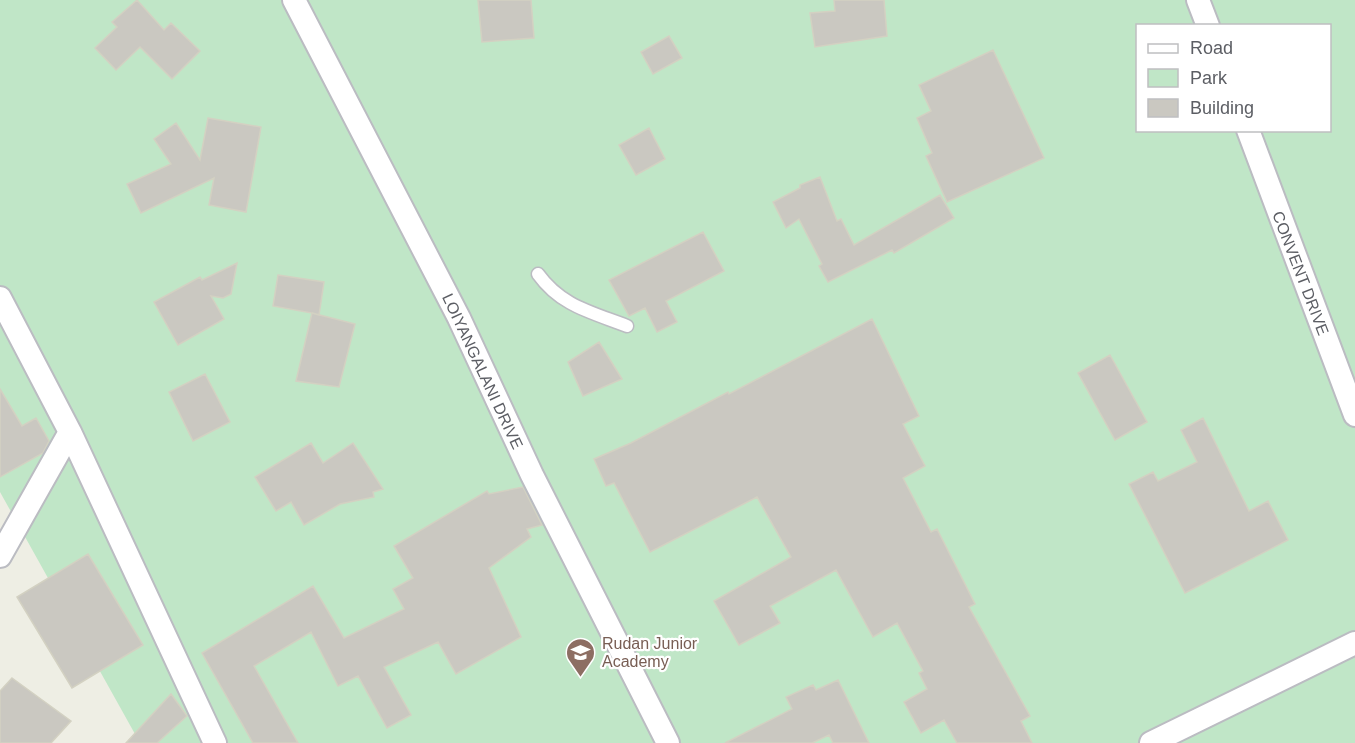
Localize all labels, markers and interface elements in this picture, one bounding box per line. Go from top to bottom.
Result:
legend [1136,24,1331,132]
text: Road [1190,38,1233,58]
text: Park [1190,68,1228,88]
text: Building [1190,98,1254,118]
street label: CONVENT DRIVE [1269,209,1332,338]
street label: LOIYANGALANI DRIVE [439,291,526,452]
place label: Rudan Junior Academy [602,635,698,670]
school or university icon: Rudan Junior Academy [565,636,597,678]

